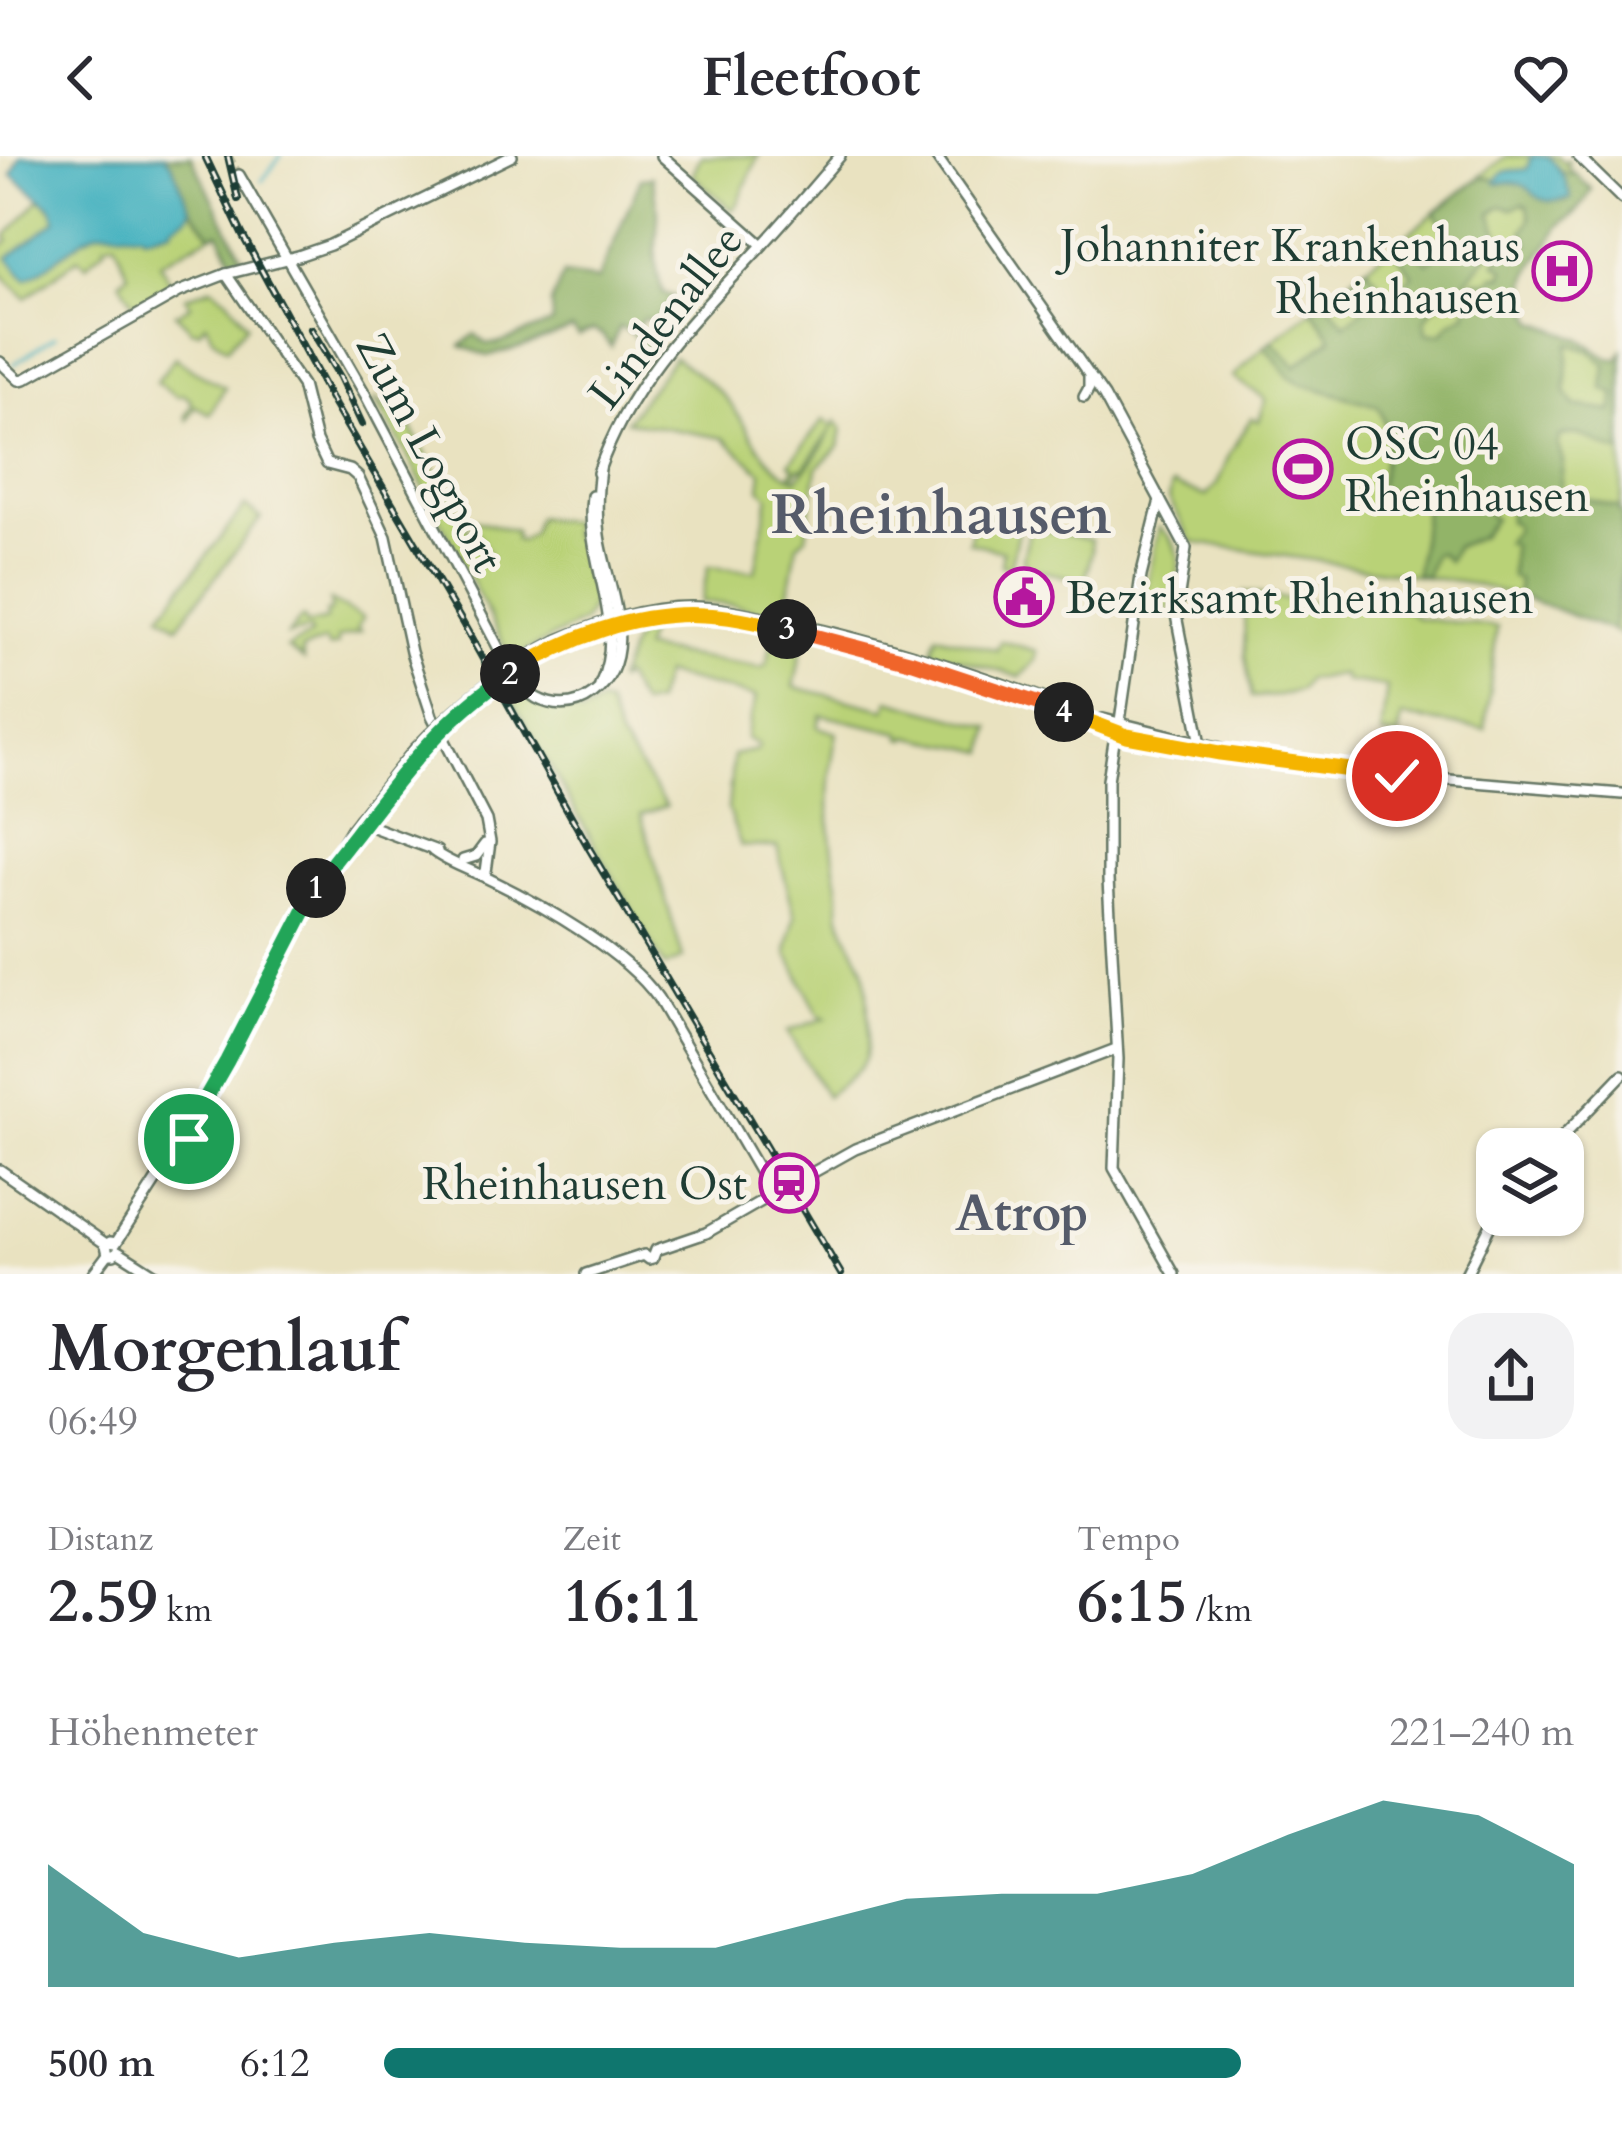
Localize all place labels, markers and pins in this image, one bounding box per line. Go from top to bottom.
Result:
place label: Johanniter Krankenhaus Rheinhausen [1054,216,1520,329]
hospital icon: Johanniter Krankenhaus Rheinhausen [1531,240,1593,302]
place label: OSC 04 Rheinhausen [1345,414,1590,527]
sports icon: OSC 04 Rheinhausen [1272,438,1334,500]
public building icon: Bezirksamt Rheinhausen [993,566,1055,628]
place label: Bezirksamt Rheinhausen [1066,568,1534,629]
pin: 3 [757,599,817,659]
pin: 2 [480,644,540,704]
pin: 4 [1034,682,1094,742]
pin [1346,725,1448,827]
pin: 1 [286,858,346,918]
pin [138,1088,240,1190]
station icon: Rheinhausen Ost [758,1152,820,1214]
place label: Rheinhausen Ost [422,1154,747,1215]

